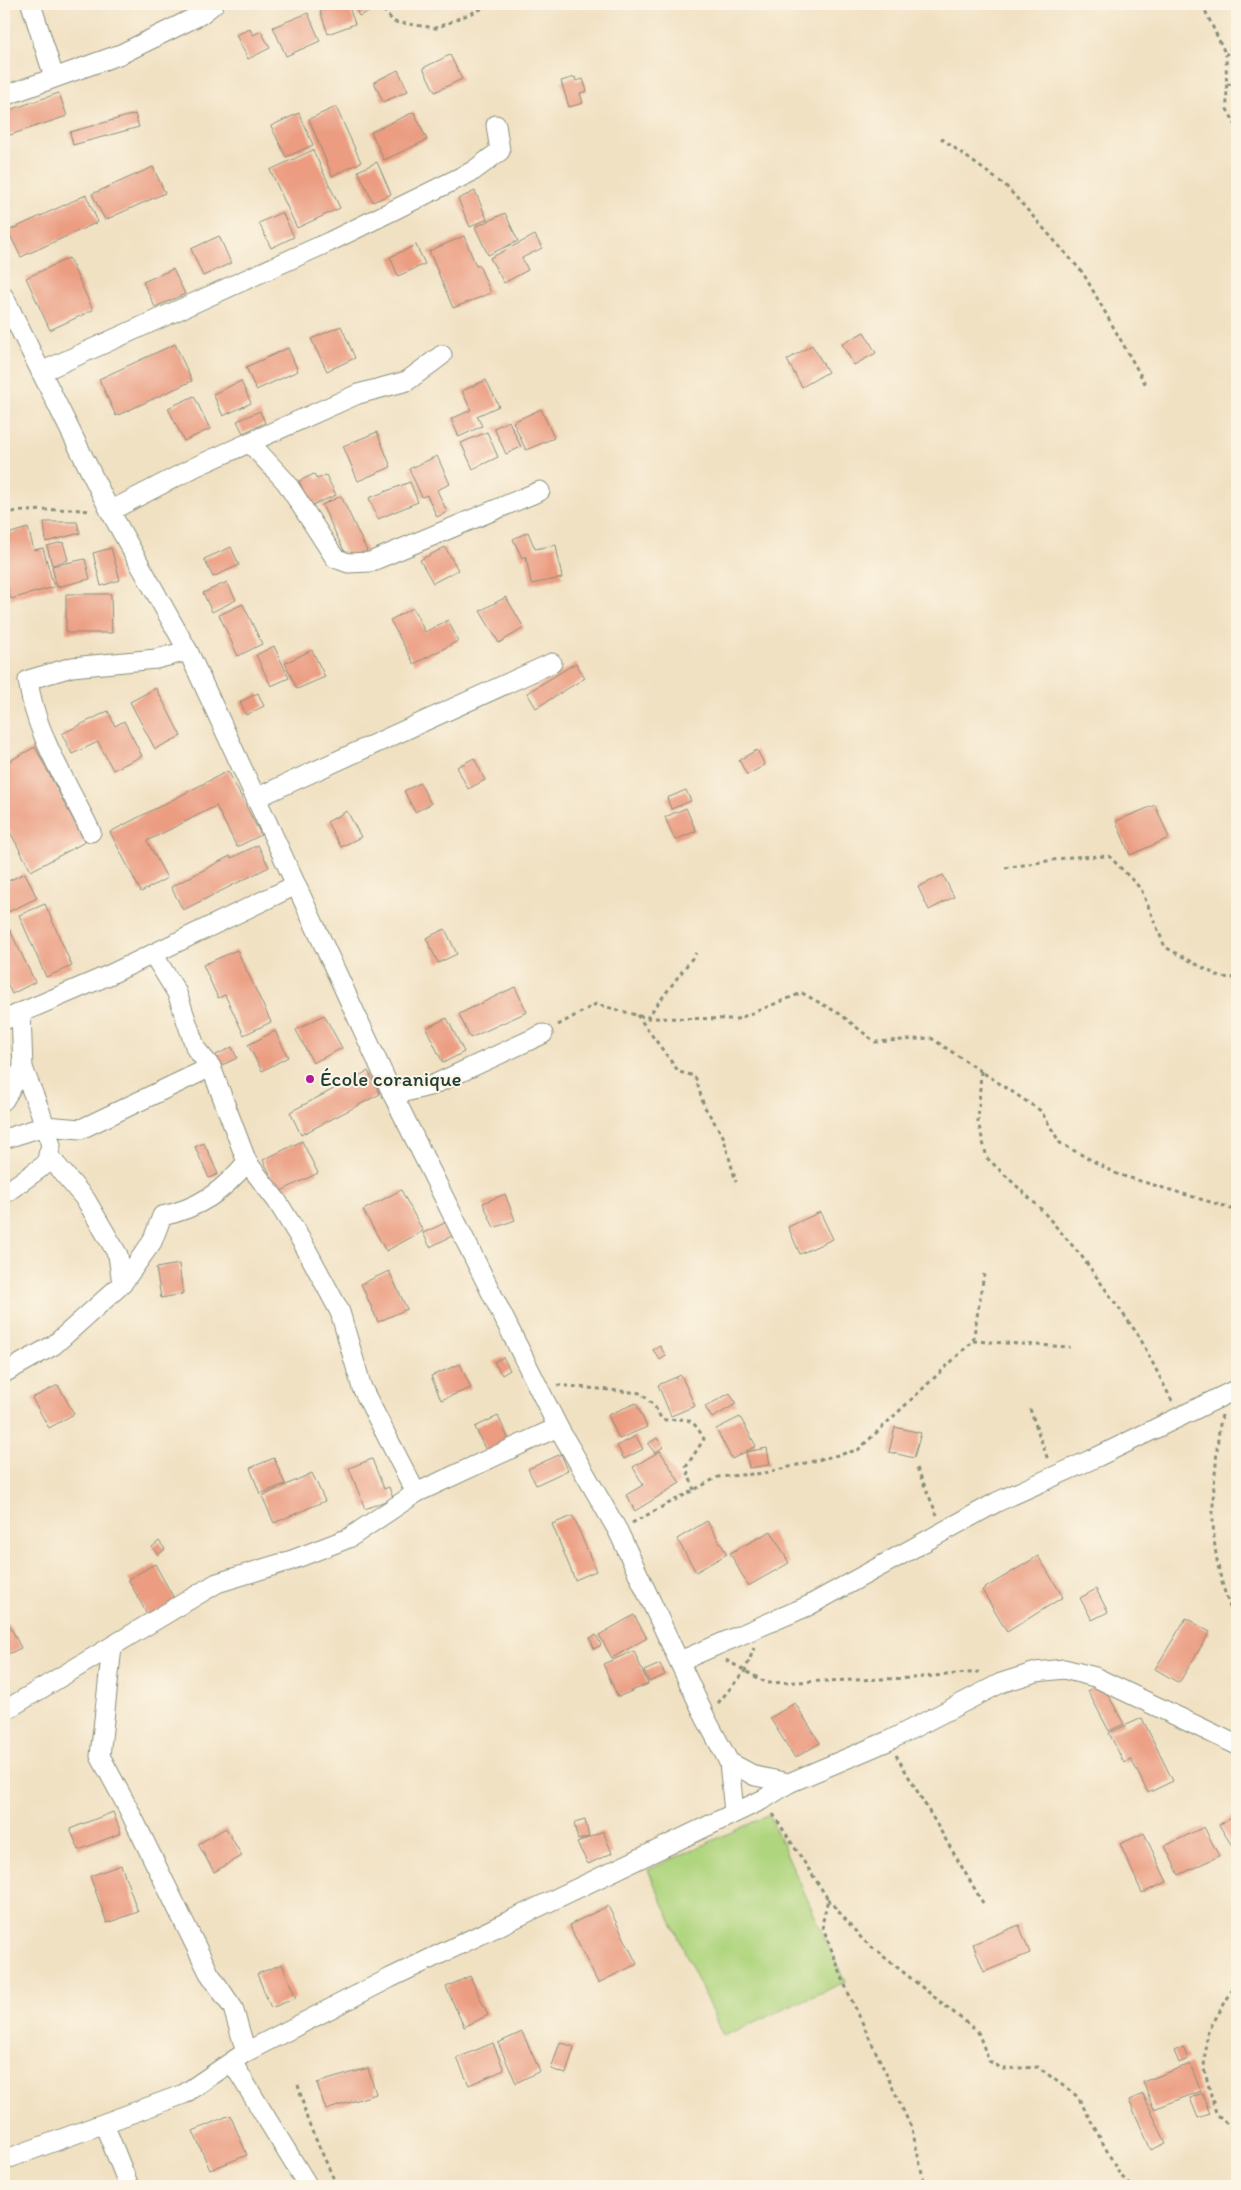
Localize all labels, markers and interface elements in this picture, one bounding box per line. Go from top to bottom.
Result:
place label: École coranique [320,1066,462,1091]
marker: École coranique [304,1073,316,1085]

